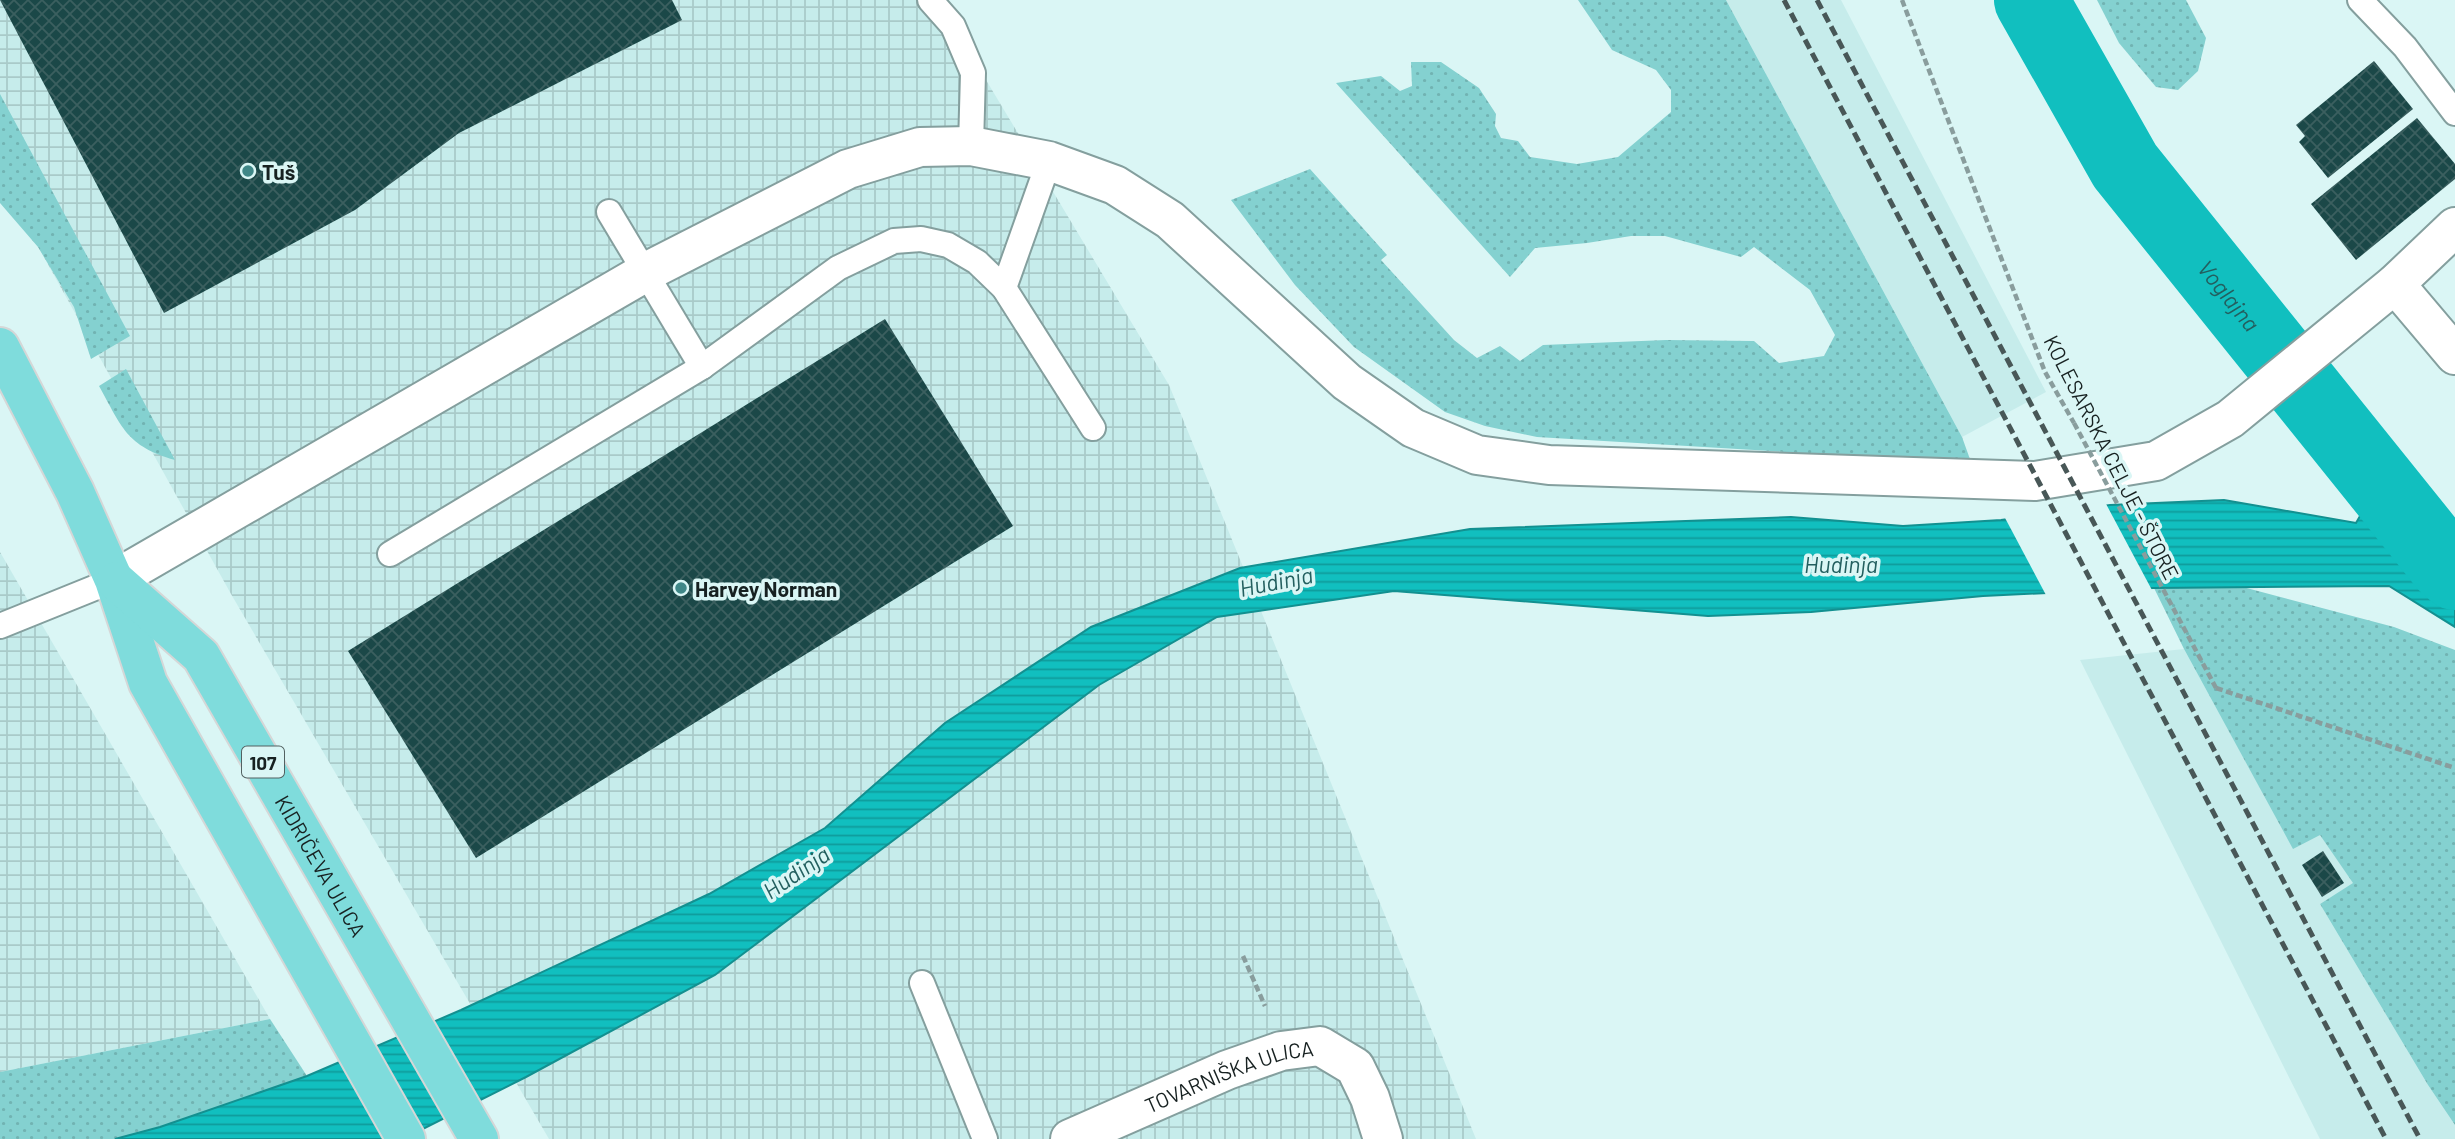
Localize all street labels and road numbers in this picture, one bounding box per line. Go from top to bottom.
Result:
street label: KOLESARSKA CELJE - ŠTORE [2039,331,2185,583]
road number: 107 [242,747,284,778]
street label: KIDRIČEVA ULICA [271,790,372,941]
street label: TOVARNIŠKA ULICA [1141,1034,1315,1117]

